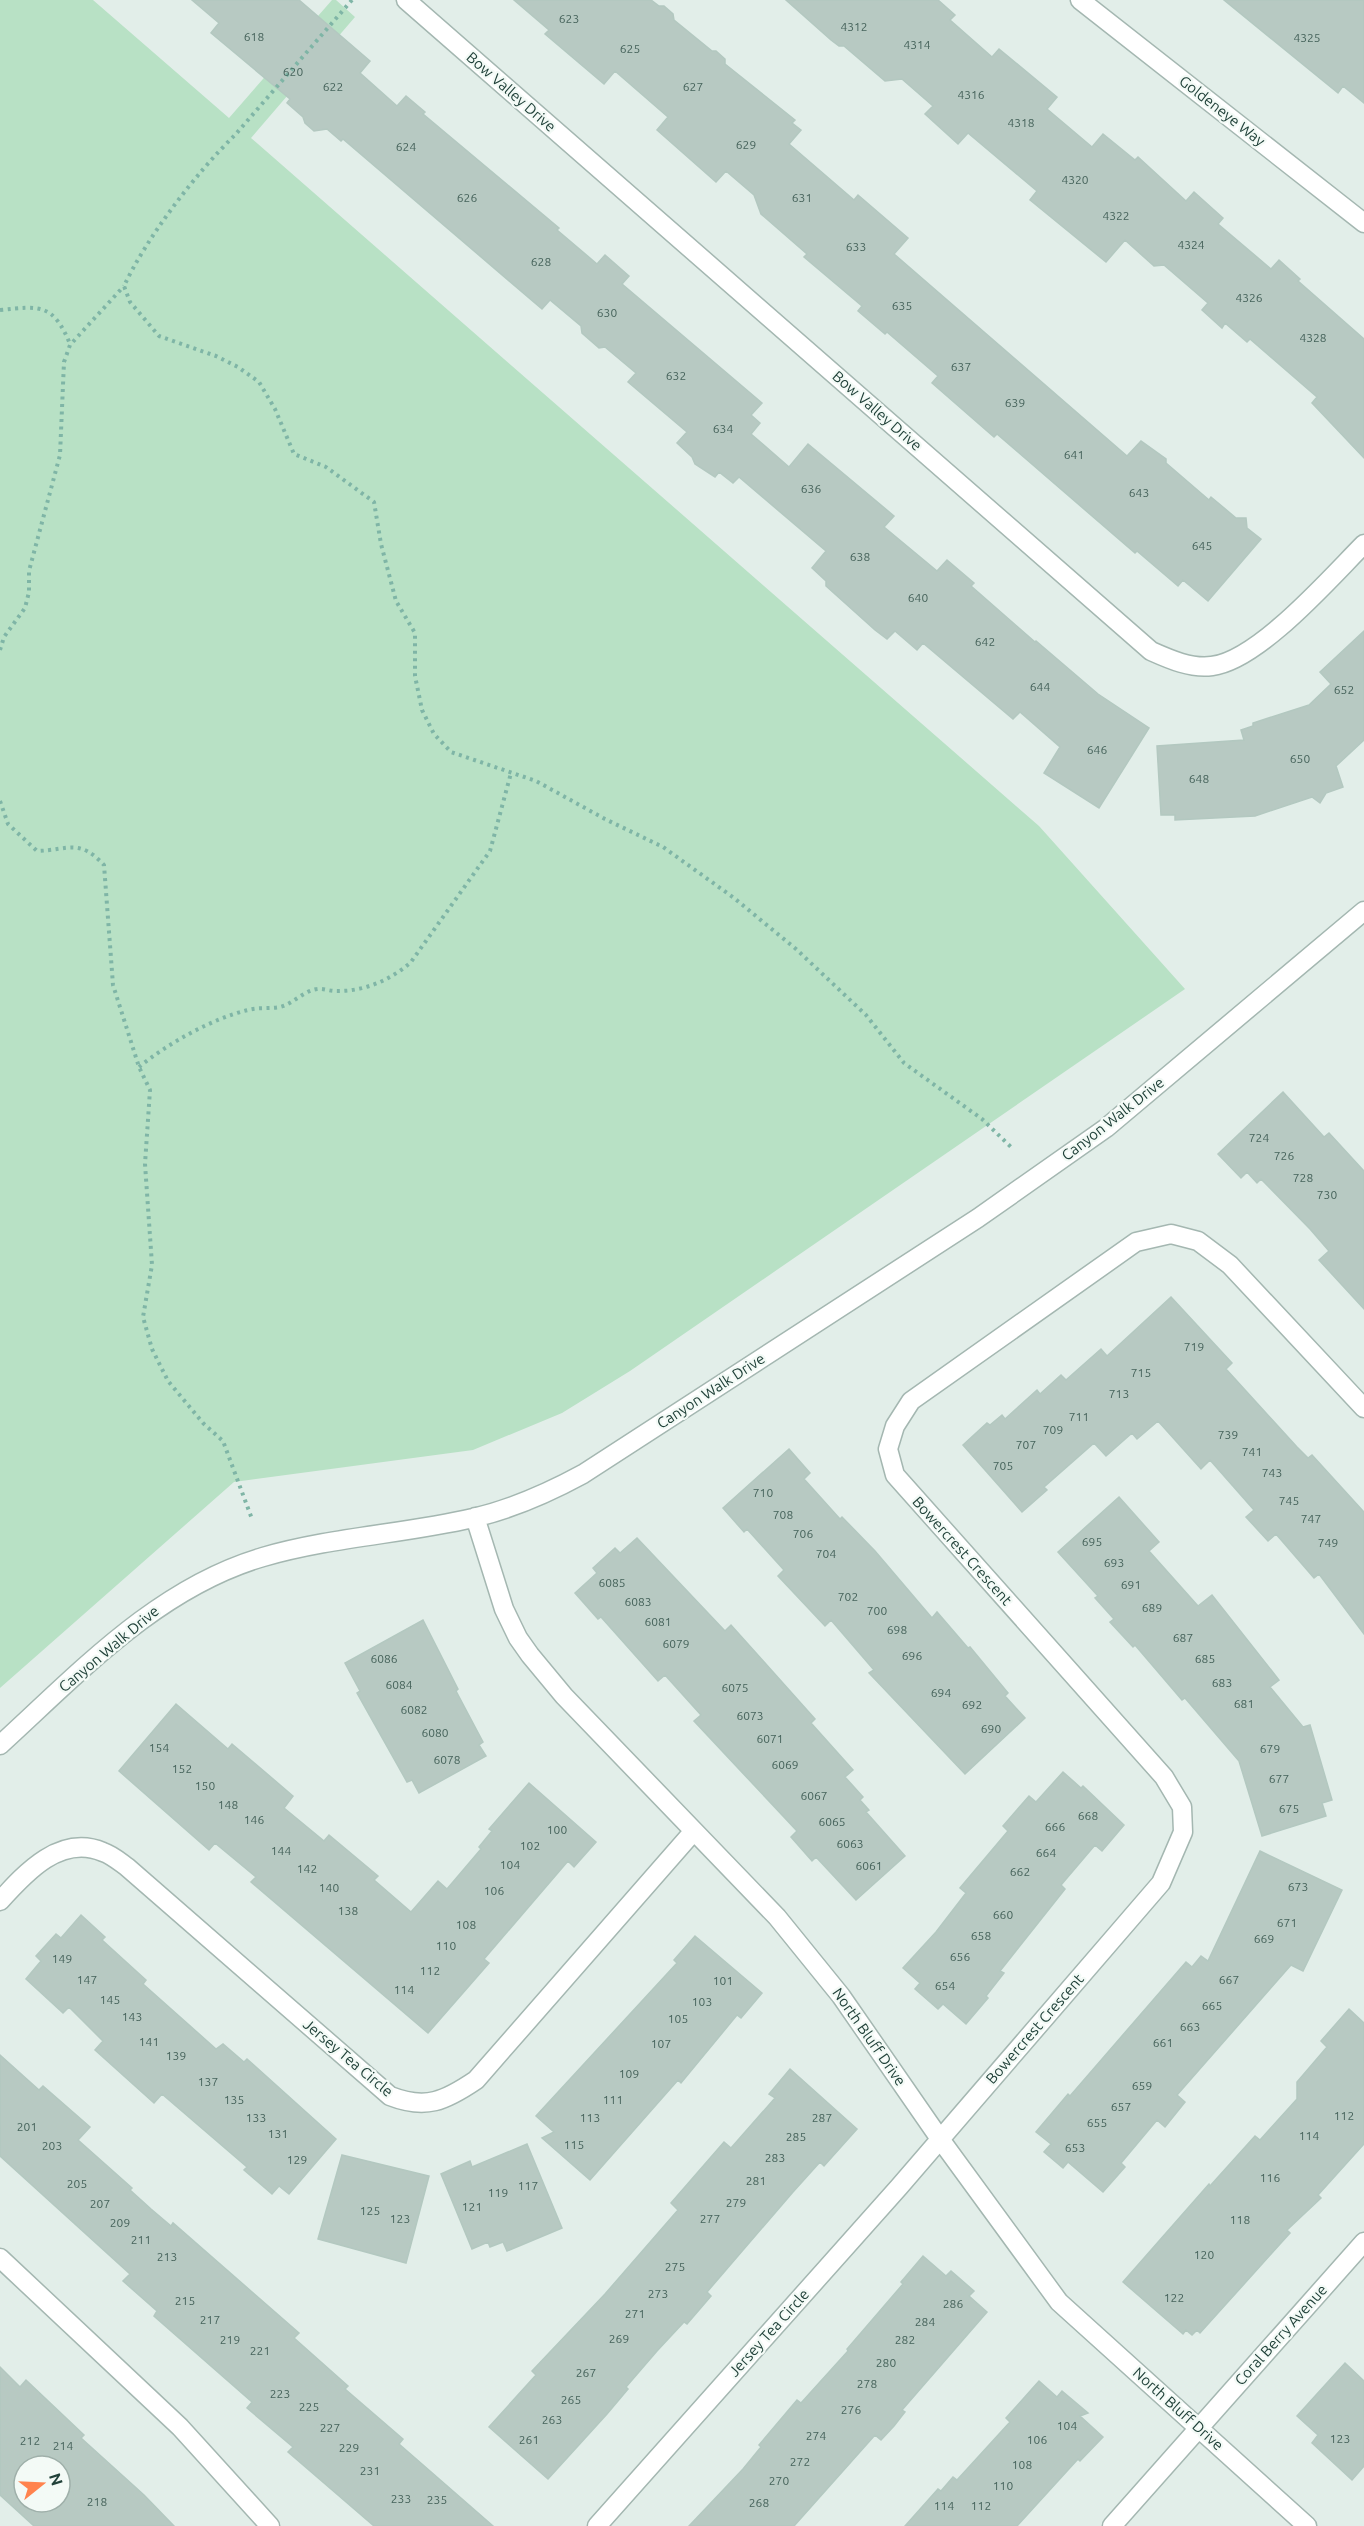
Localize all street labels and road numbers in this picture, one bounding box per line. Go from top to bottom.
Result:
street label: Bow Valley Drive [463,48,559,135]
street label: Goldeneye Way [1176,72,1269,149]
street label: Bow Valley Drive [829,367,925,454]
street label: Canyon Walk Drive [1058,1073,1167,1164]
street label: Canyon Walk Drive [654,1349,768,1432]
street label: Bowercrest Crescent [909,1493,1016,1608]
street label: Canyon Walk Drive [55,1602,162,1695]
street label: Bowercrest Crescent [982,1970,1087,2087]
street label: North Bluff Drive [829,1985,909,2089]
street label: Jersey Tea Circle [300,2015,397,2100]
street label: Coral Berry Avenue [1231,2281,1330,2388]
street label: Jersey Tea Circle [725,2286,812,2380]
street label: North Bluff Drive [1130,2364,1227,2454]

